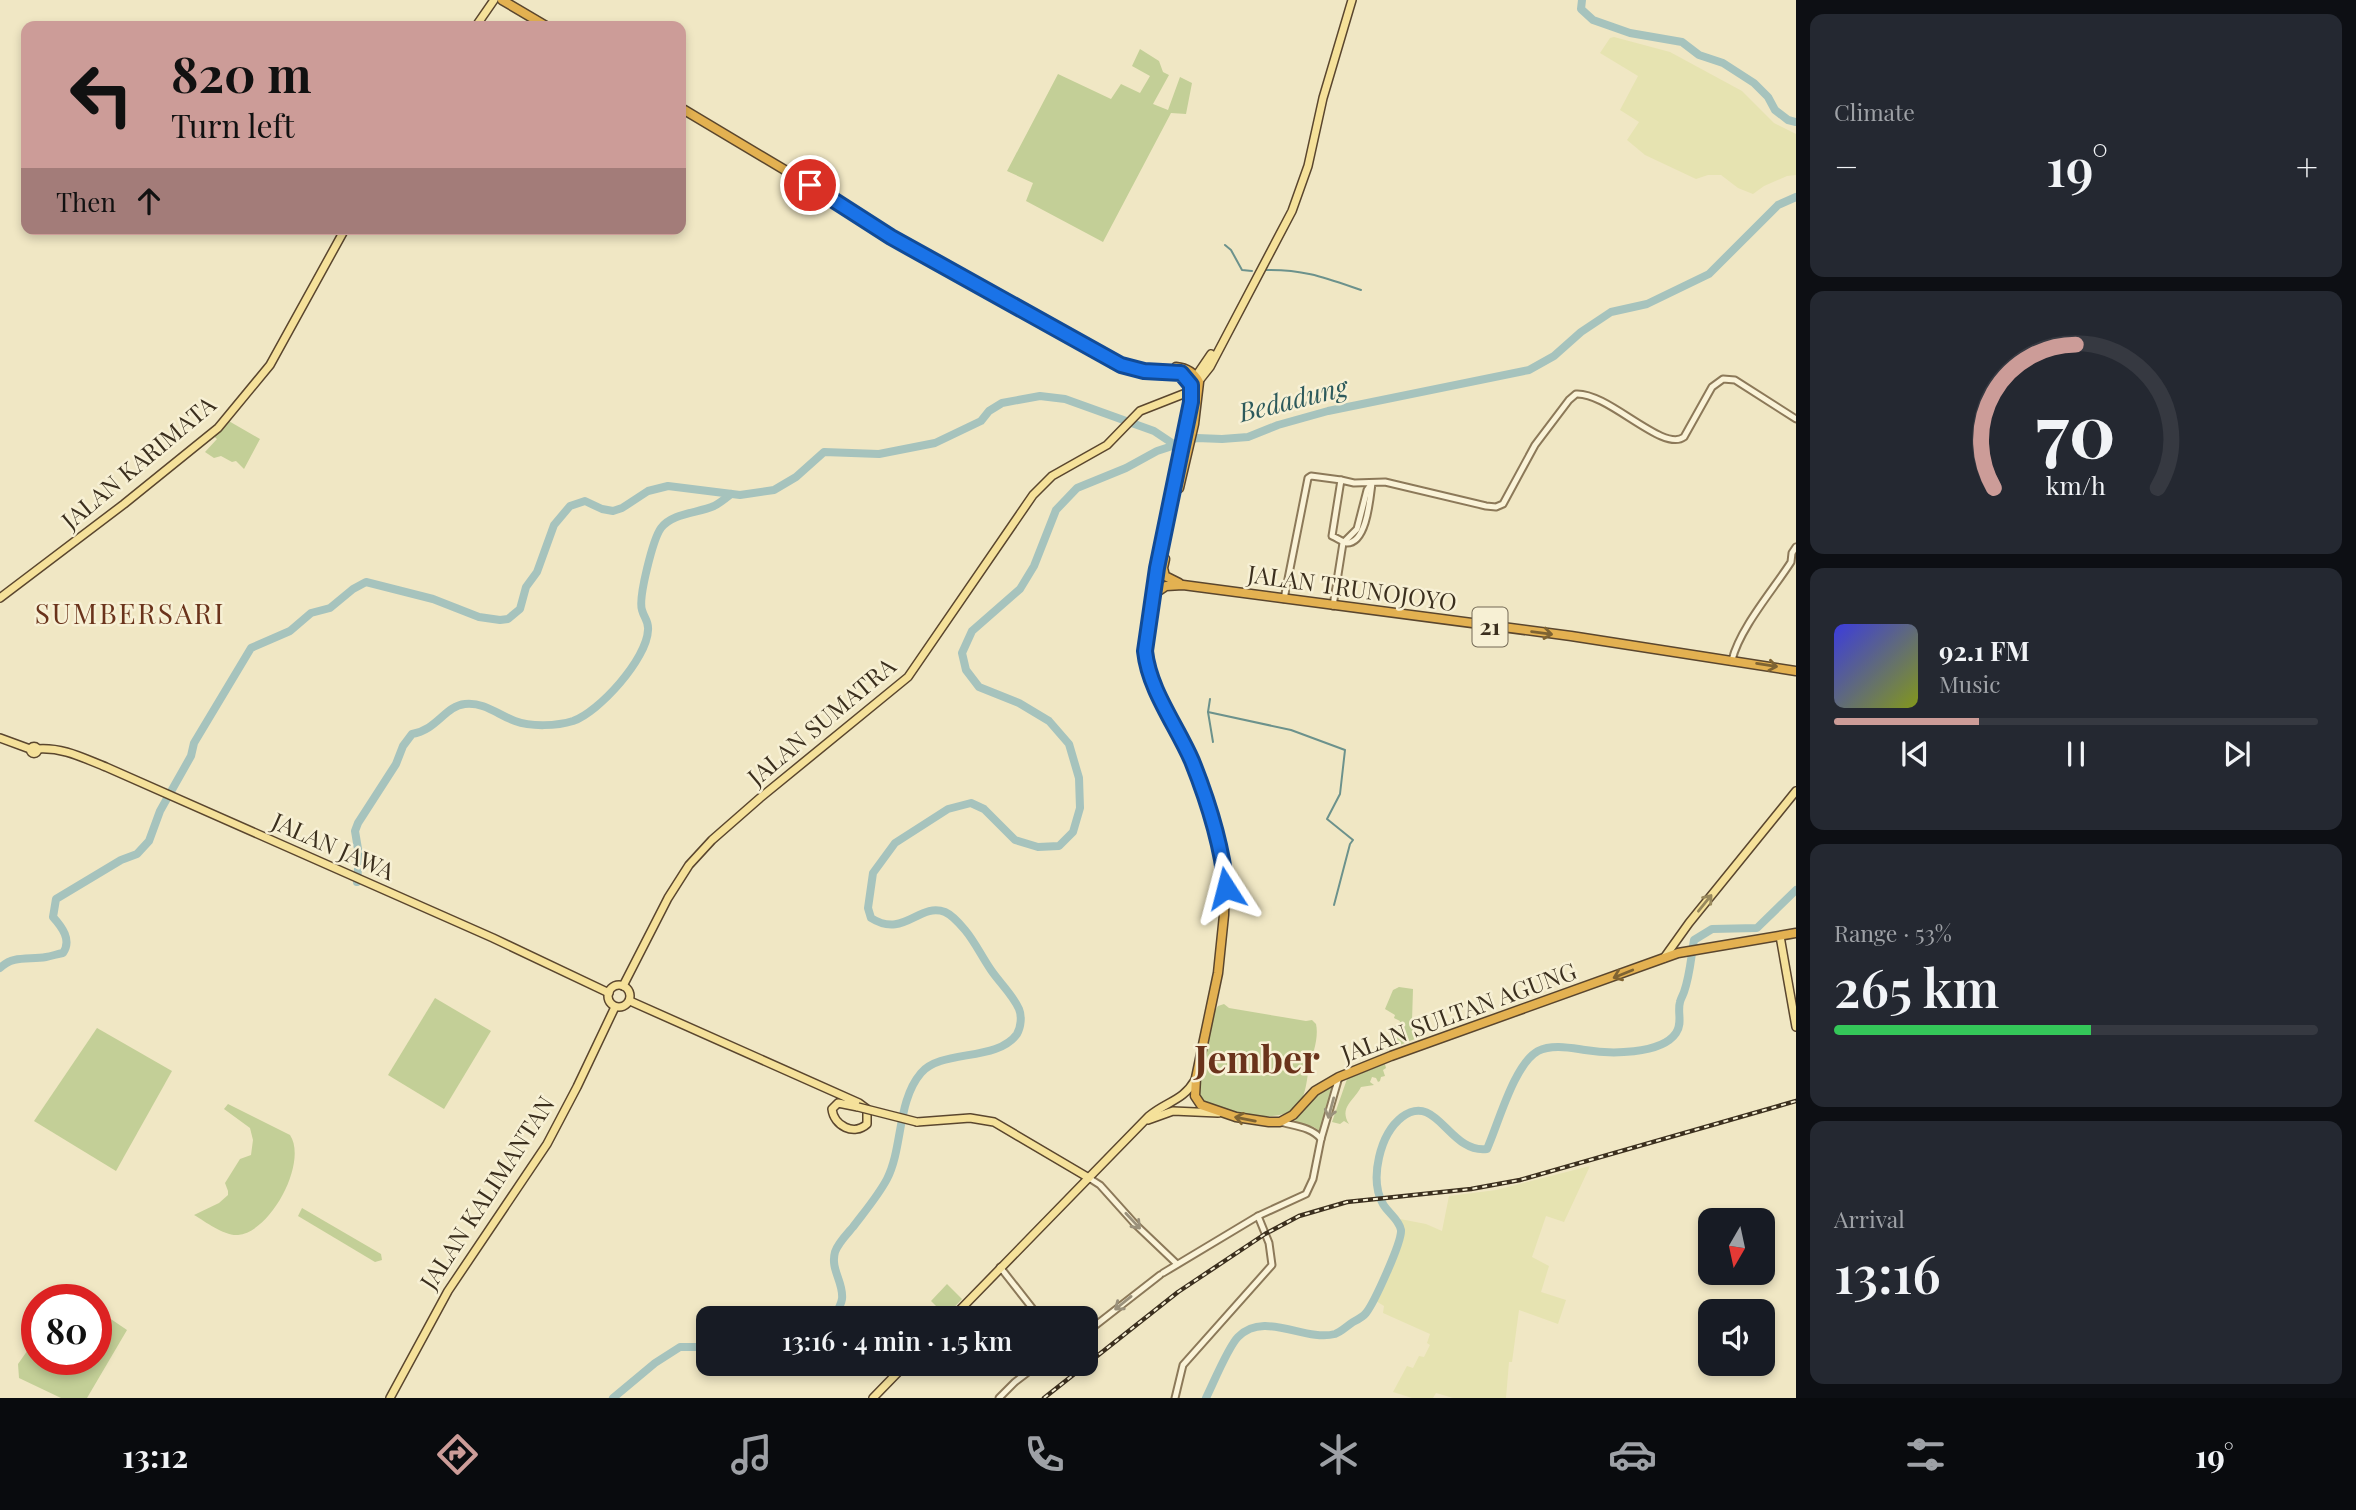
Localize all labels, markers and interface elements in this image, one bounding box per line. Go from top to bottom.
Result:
text: 820 m [171,40,311,105]
icon: left [56,49,147,140]
text: Climate [1834,96,1915,127]
text: Turn left [171,103,295,146]
text: 19° [2046,131,2108,200]
text: − [1834,140,1859,191]
text: + [2296,140,2318,191]
pin [780,155,840,215]
icon: arrive [791,166,829,204]
icon: ahead [130,182,168,220]
text: Then [56,184,116,219]
water label: Bedadung [1234,368,1353,429]
text: 70 [2036,380,2116,477]
street label: JALAN KARIMATA [53,387,222,536]
text: km/h [2046,468,2106,501]
street label: JALAN TRUNOJOYO [1245,556,1459,618]
district label: SUMBERSARI [35,594,225,631]
road number: 21 [1472,608,1508,646]
one-way arrow [1530,627,1553,640]
text: 92.1 FM [1939,633,2030,668]
street label: JALAN SUMATRA [739,649,902,792]
one-way arrow [1755,659,1778,672]
text: Music [1939,668,2000,699]
icon: previous [1896,735,1934,773]
icon: pause [2057,735,2095,773]
icon: next [2218,735,2256,773]
street label: JALAN JAWA [267,804,401,887]
position arrow [1189,851,1263,925]
one-way arrow [1697,895,1712,913]
text: Range · 53% [1834,917,1952,948]
text: 265 km [1834,952,1999,1021]
street label: JALAN SULTAN AGUNG [1335,954,1580,1069]
one-way arrow [1613,968,1635,981]
district label: Jember [1193,1032,1320,1083]
street label: JALAN KALIMANTAN [411,1089,561,1296]
one-way arrow [1324,1096,1337,1119]
one-way arrow [1234,1111,1257,1125]
text: Arrival [1834,1203,1905,1234]
north arrow [1698,1208,1774,1284]
map controls [1698,1208,1775,1376]
one-way arrow [1125,1212,1141,1230]
text: 13:16 [1834,1238,1941,1307]
speed limit sign: 80 [21,1284,112,1375]
one-way arrow [1114,1295,1133,1310]
button: sound [1698,1299,1775,1376]
text: 13:16 · 4 min · 1.5 km [782,1323,1012,1358]
icon: directions [433,1430,482,1479]
icon: music [727,1430,776,1479]
icon: phone [1020,1430,1069,1479]
icon: climate [1314,1430,1363,1479]
icon: car [1608,1430,1657,1479]
icon: filters [1901,1430,1950,1479]
text: 13:12 [122,1433,188,1476]
text: 19° [2195,1433,2234,1476]

